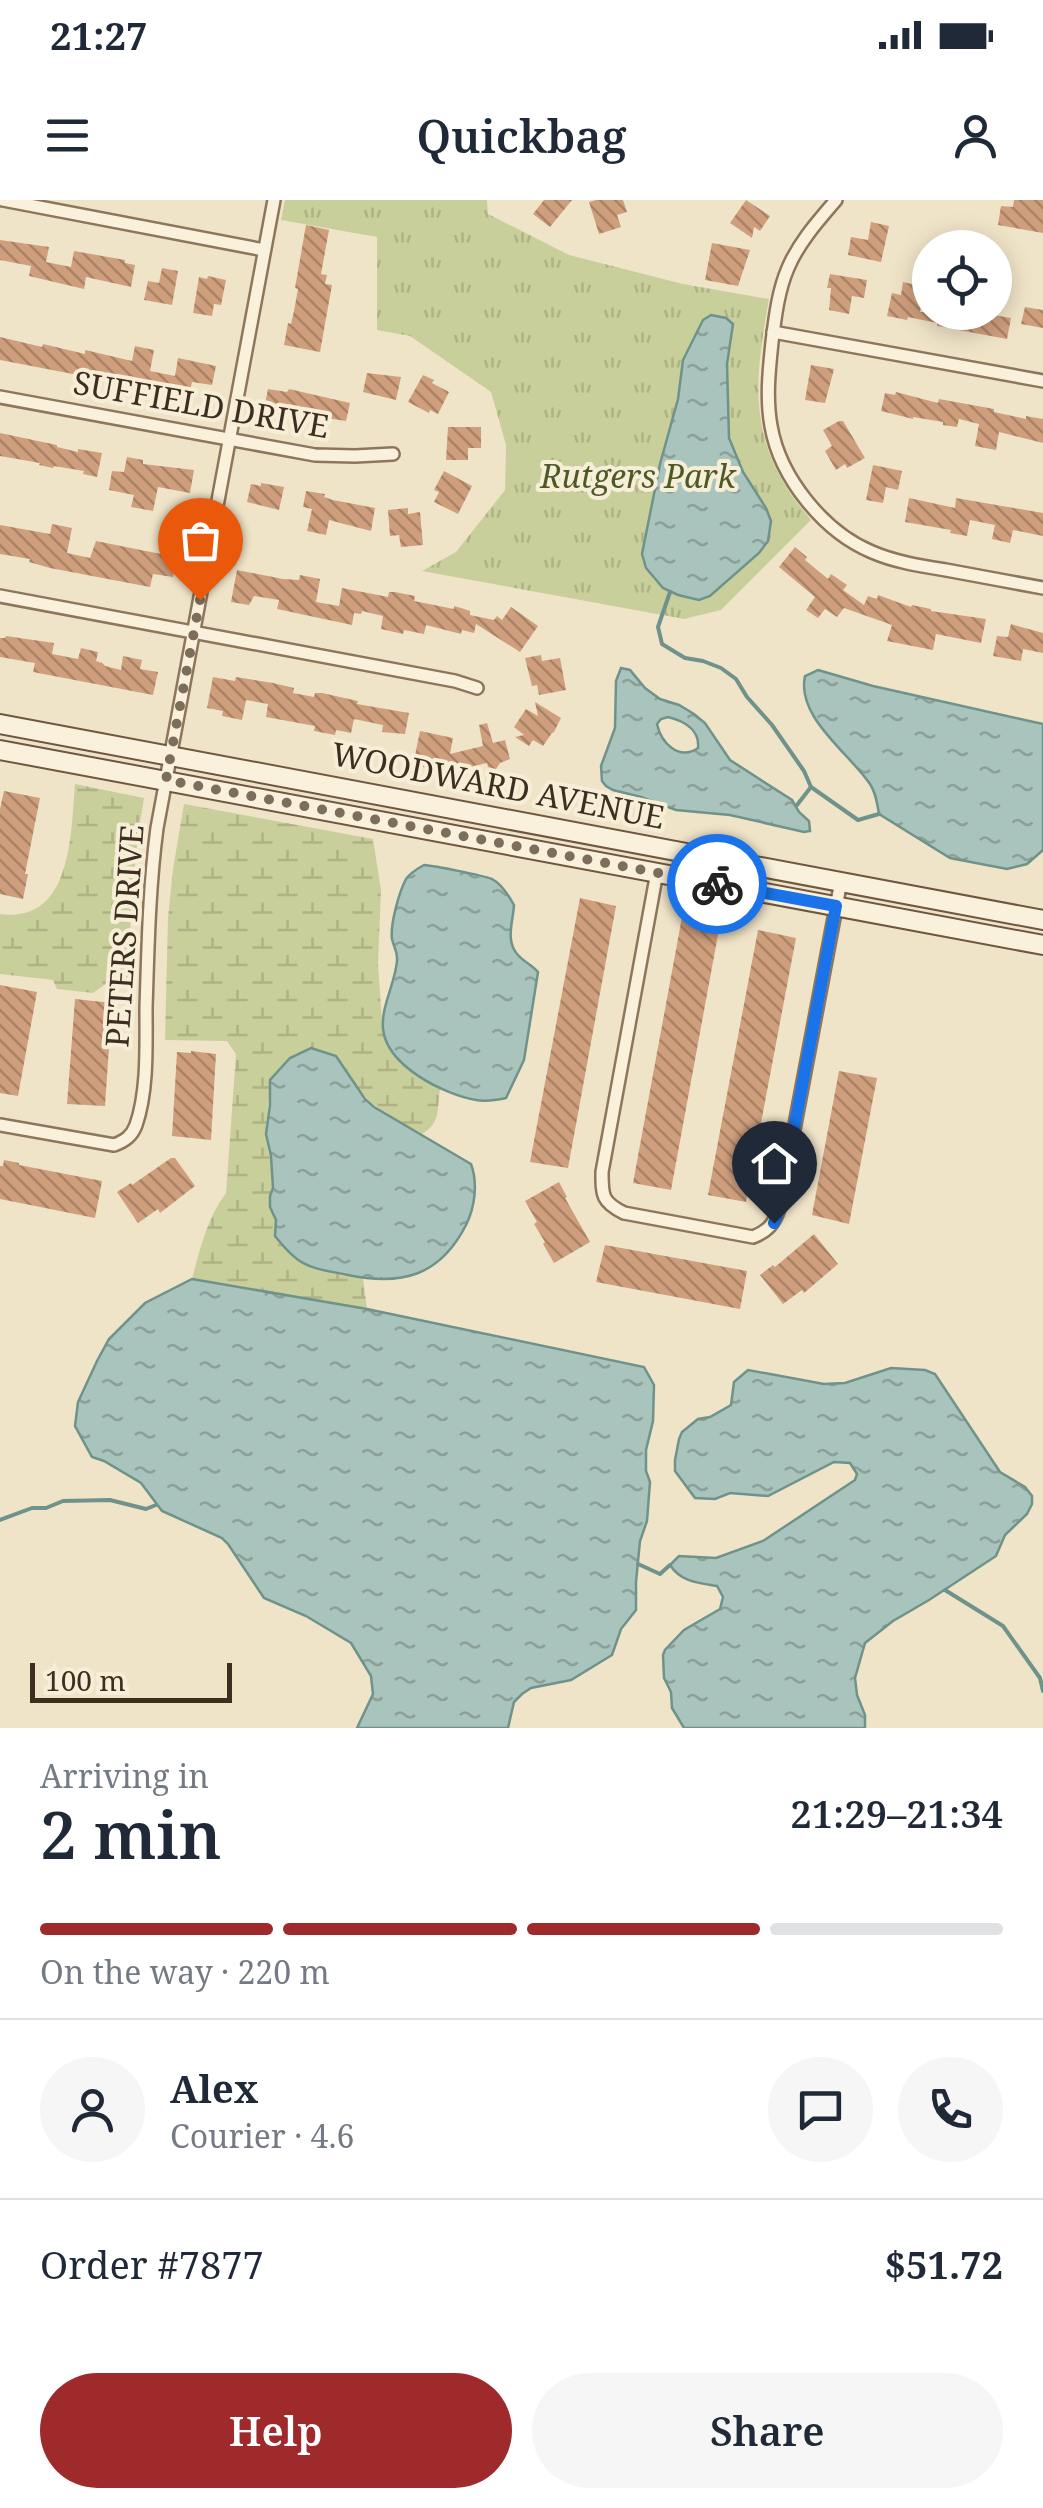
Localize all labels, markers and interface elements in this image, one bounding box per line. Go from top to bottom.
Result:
text: 21:27 [50,9,147,61]
text: Quickbag [416,105,627,166]
icon: menu [40,108,95,163]
icon: person [948,108,1003,163]
map controls [912,230,1012,330]
button: locate [912,230,1012,330]
street label: SUFFIELD DRIVE [70,360,332,447]
park label: Rutgers Park [539,454,738,497]
pin [158,498,243,601]
icon: bag [173,513,228,568]
street label: WOODWARD AVENUE [328,731,668,838]
street label: PETERS DRIVE [94,823,153,1049]
courier [667,834,767,934]
icon: bike [690,857,745,912]
pin [732,1121,817,1224]
icon: home [747,1136,802,1191]
scale bar [30,1658,232,1702]
text: 100 m [45,1661,126,1699]
text: Arriving in [40,1754,209,1797]
text: 21:29–21:34 [790,1787,1003,1839]
text: 2 min [40,1790,222,1878]
text: On the way · 220 m [40,1950,330,1993]
button: person [40,2057,145,2162]
button: chat [768,2057,873,2162]
button: phone [898,2057,1003,2162]
text: Alex [170,2062,258,2114]
text: Courier · 4.6 [170,2114,354,2157]
text: Order #7877 [40,2238,264,2290]
text: $51.72 [884,2238,1003,2290]
button: Help [40,2373,512,2488]
button: Share [532,2373,1003,2488]

